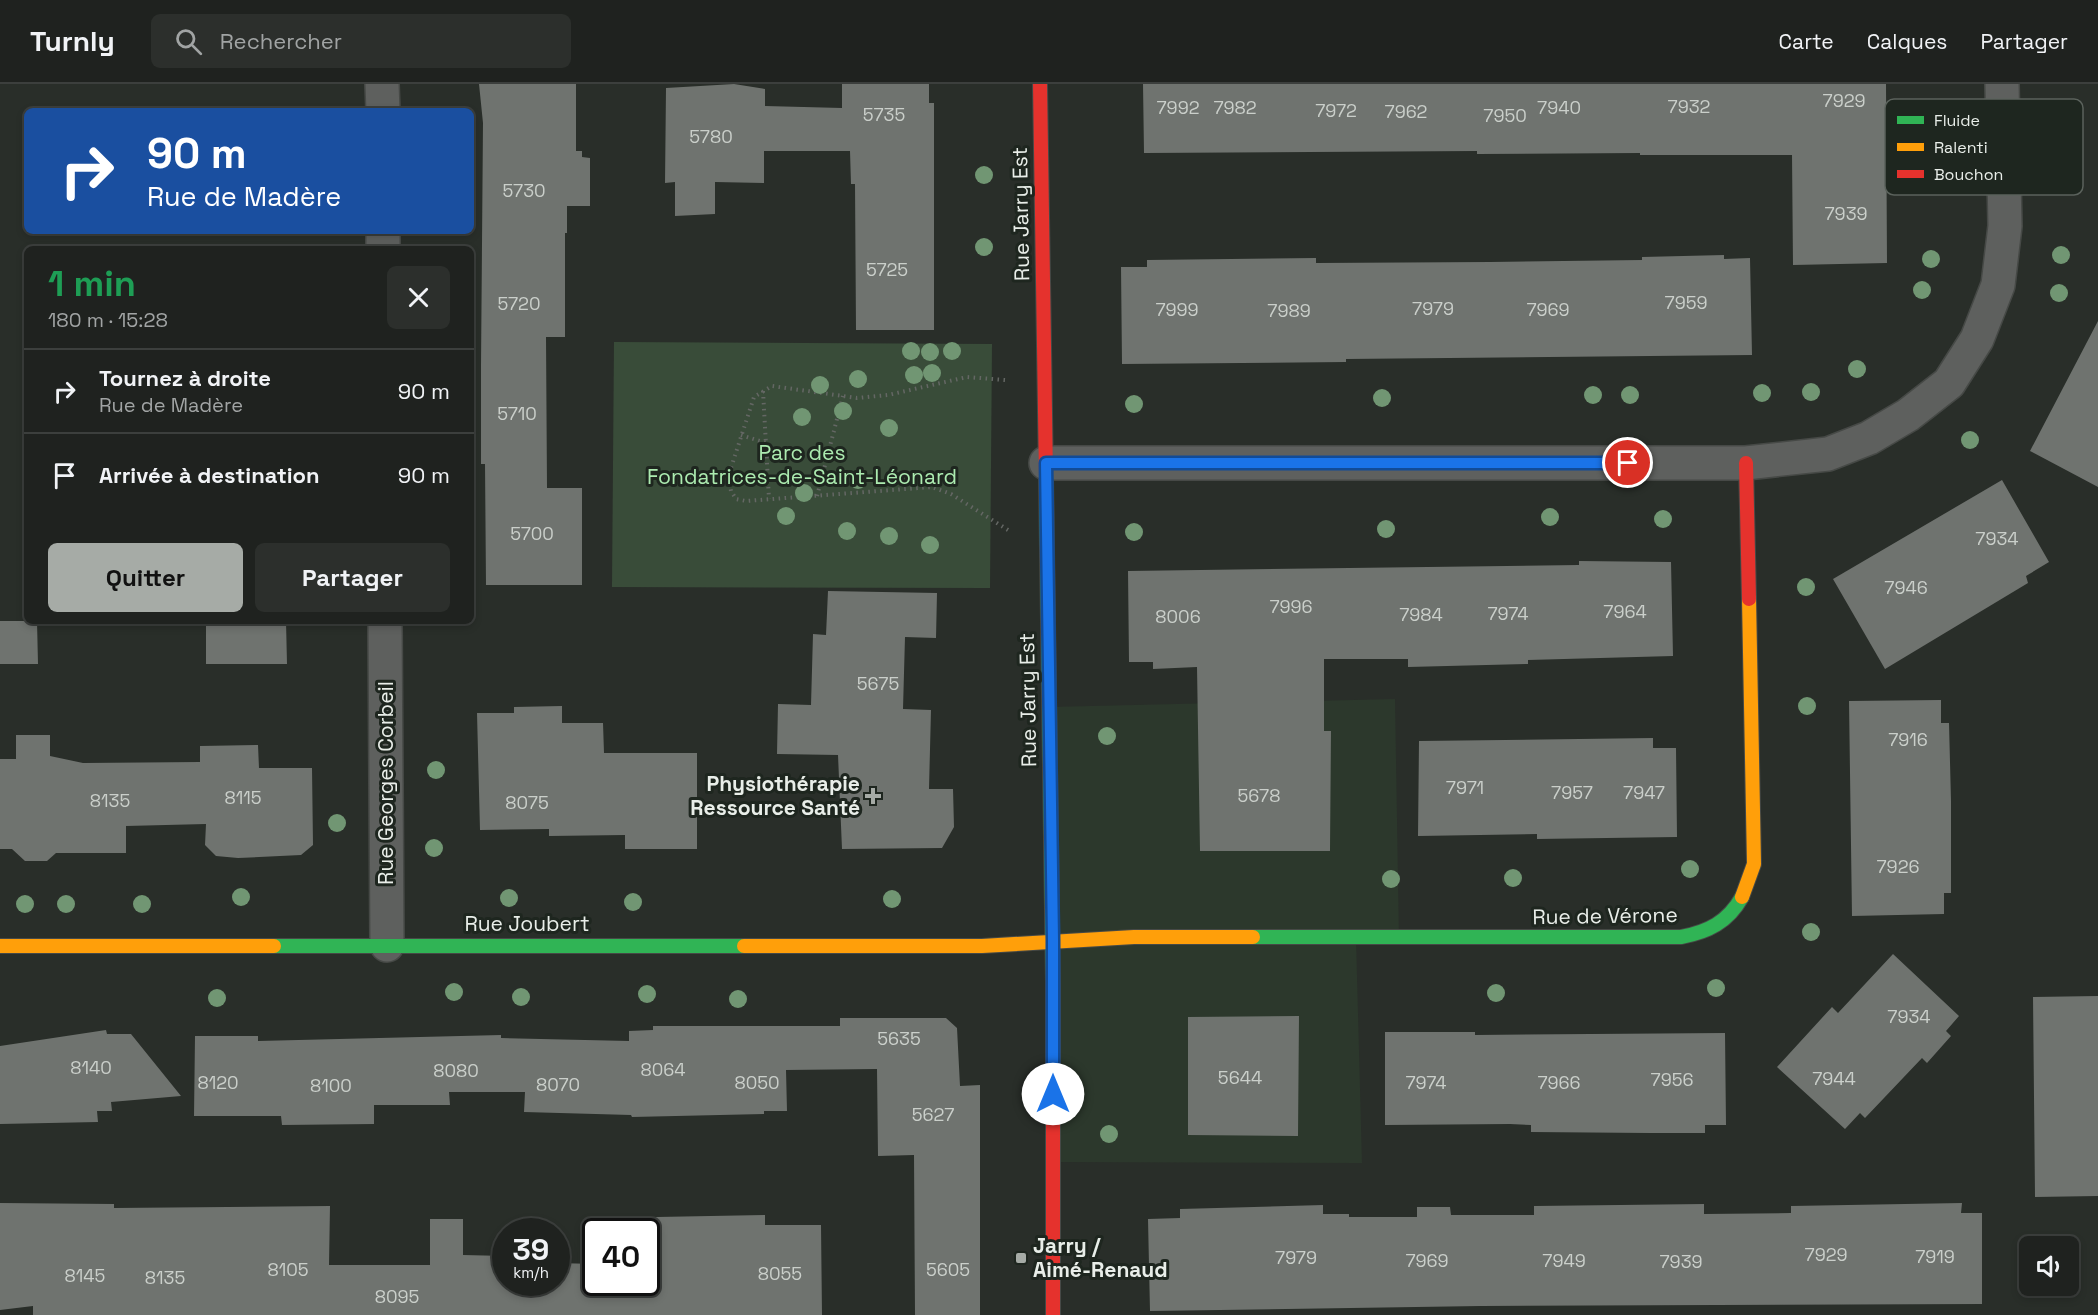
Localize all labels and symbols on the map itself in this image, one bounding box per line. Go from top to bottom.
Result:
house number: 7929 [1823,89,1865,112]
house number: 7932 [1668,95,1710,118]
house number: 7992 [1156,96,1200,119]
house number: 7982 [1213,96,1257,119]
house number: 7940 [1537,96,1581,119]
house number: 7972 [1315,99,1357,122]
legend [1885,99,2083,195]
house number: 7962 [1385,100,1427,123]
house number: 5735 [863,103,905,126]
house number: 7950 [1483,104,1527,127]
text: Fluide [1934,110,1980,131]
house number: 5780 [689,125,733,148]
text: Ralenti [1934,137,1988,158]
street label: Rue Jarry Est [1006,147,1035,281]
text: Bouchon [1934,164,2003,185]
house number: 5730 [502,179,546,202]
house number: 7939 [1824,202,1868,225]
house number: 5725 [866,258,908,281]
house number: 7959 [1665,291,1707,314]
house number: 5720 [498,292,540,315]
house number: 7979 [1412,297,1454,320]
house number: 7999 [1155,298,1199,321]
house number: 7969 [1526,298,1570,321]
house number: 7989 [1267,299,1311,322]
house number: 5710 [497,402,537,425]
pin [1602,437,1653,488]
park label: Parc des Fondatrices-de-Saint-Léonard [647,439,957,490]
house number: 5700 [510,522,554,545]
house number: 7934 [1975,527,2019,550]
house number: 7946 [1884,576,1928,599]
house number: 7996 [1269,595,1313,618]
house number: 7964 [1603,600,1647,623]
house number: 7974 [1487,602,1529,625]
house number: 7984 [1399,603,1443,626]
house number: 8006 [1155,605,1201,628]
street label: Rue Jarry Est [1013,633,1042,767]
house number: 5675 [857,672,899,695]
street label: Rue Georges Corbeil [372,681,399,885]
house number: 7916 [1888,728,1928,751]
place label: Physiothérapie Ressource Santé [690,770,860,821]
house number: 7971 [1446,776,1484,799]
house number: 7957 [1551,781,1593,804]
house number: 7947 [1623,781,1665,804]
house number: 5678 [1238,784,1280,807]
house number: 8115 [224,786,262,809]
marker: Physiothérapie Ressource Santé [864,787,882,805]
house number: 8135 [90,789,130,812]
house number: 8075 [505,791,549,814]
house number: 7926 [1876,855,1920,878]
street label: Rue de Vérone [1532,901,1678,930]
street label: Rue Joubert [464,910,590,937]
house number: 7934 [1887,1005,1931,1028]
house number: 5635 [877,1027,921,1050]
house number: 8140 [70,1056,112,1079]
house number: 8064 [640,1058,686,1081]
house number: 8080 [433,1059,479,1082]
position arrow [1021,1062,1085,1126]
house number: 5644 [1218,1066,1262,1089]
house number: 7944 [1812,1067,1856,1090]
house number: 7956 [1651,1068,1693,1091]
house number: 8120 [197,1071,239,1094]
house number: 8050 [734,1071,780,1094]
house number: 7974 [1405,1071,1447,1094]
house number: 7966 [1537,1071,1581,1094]
house number: 8070 [536,1073,580,1096]
house number: 8100 [310,1074,352,1097]
house number: 5627 [912,1103,954,1126]
speed limit sign: 40 [582,1218,660,1296]
place label: Jarry / Aimé-Renaud [1033,1232,1168,1283]
house number: 7929 [1805,1243,1847,1266]
house number: 7919 [1915,1245,1955,1268]
house number: 7979 [1275,1246,1317,1269]
house number: 7969 [1405,1249,1449,1272]
house number: 7949 [1542,1249,1586,1272]
house number: 7939 [1659,1250,1703,1273]
marker: Jarry / Aimé-Renaud [1014,1251,1028,1265]
house number: 8105 [267,1258,309,1281]
house number: 5605 [926,1258,970,1281]
house number: 8055 [758,1262,802,1285]
house number: 8145 [65,1264,105,1287]
house number: 8135 [145,1266,185,1289]
house number: 8095 [375,1285,419,1308]

